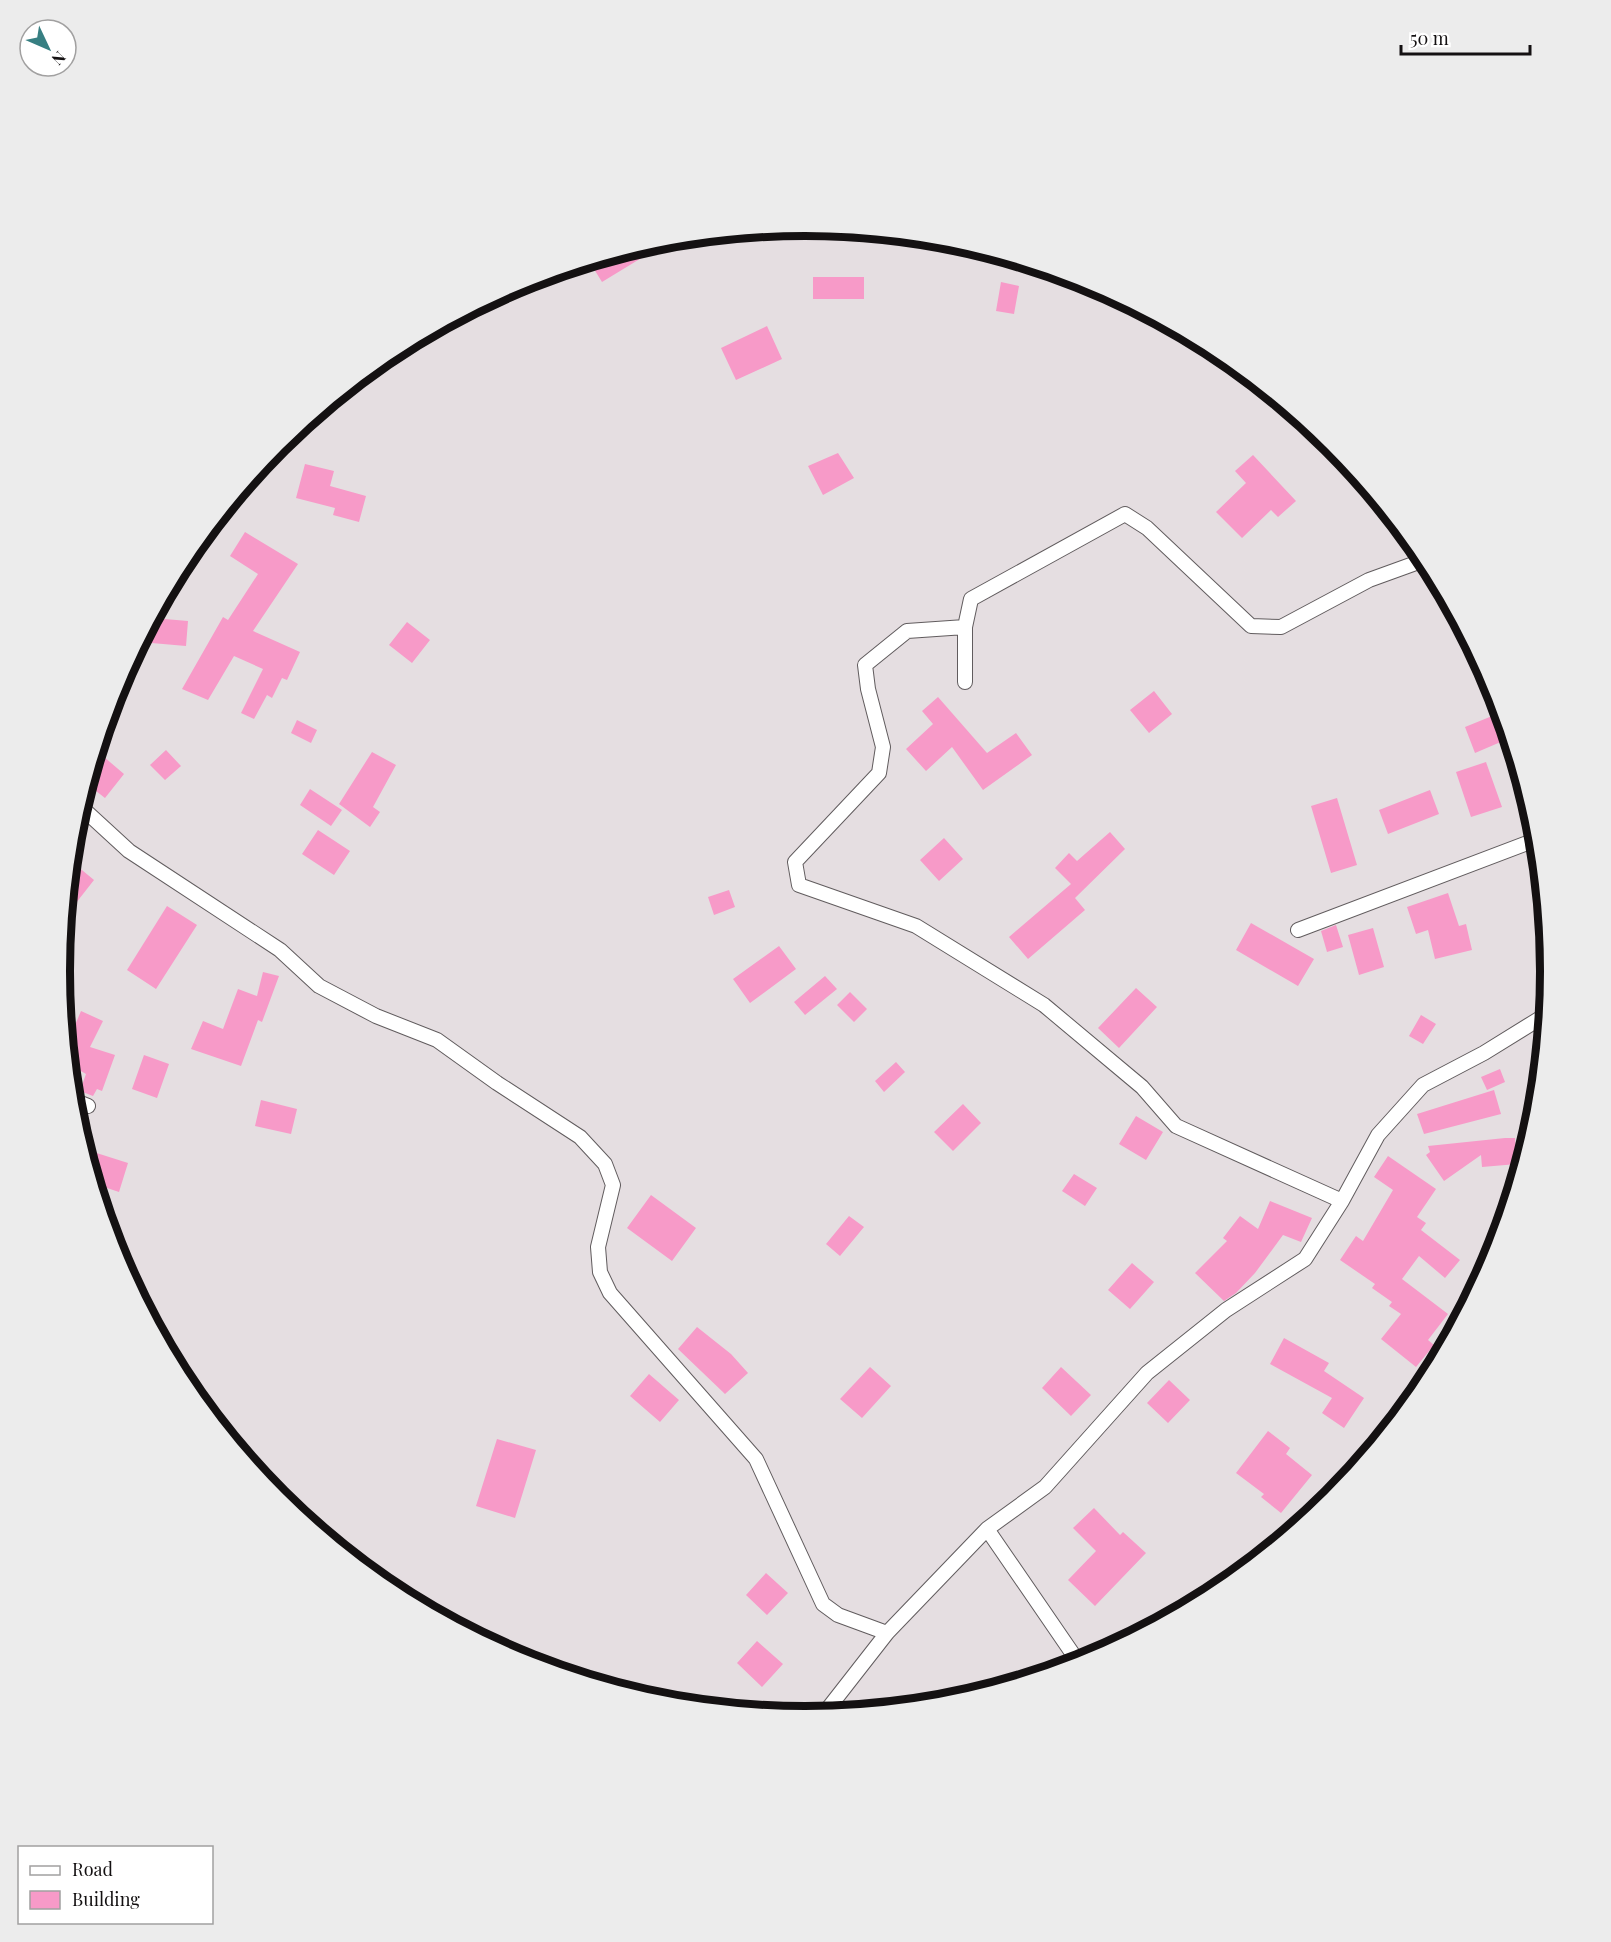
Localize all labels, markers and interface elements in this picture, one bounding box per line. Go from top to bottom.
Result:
north arrow [18,18,78,78]
scale bar [1401,18,1530,56]
text: 50 m [1410,26,1449,50]
text: N [47,47,71,71]
legend [18,1846,213,1924]
text: Road [72,1857,113,1881]
text: Building [72,1887,140,1911]

